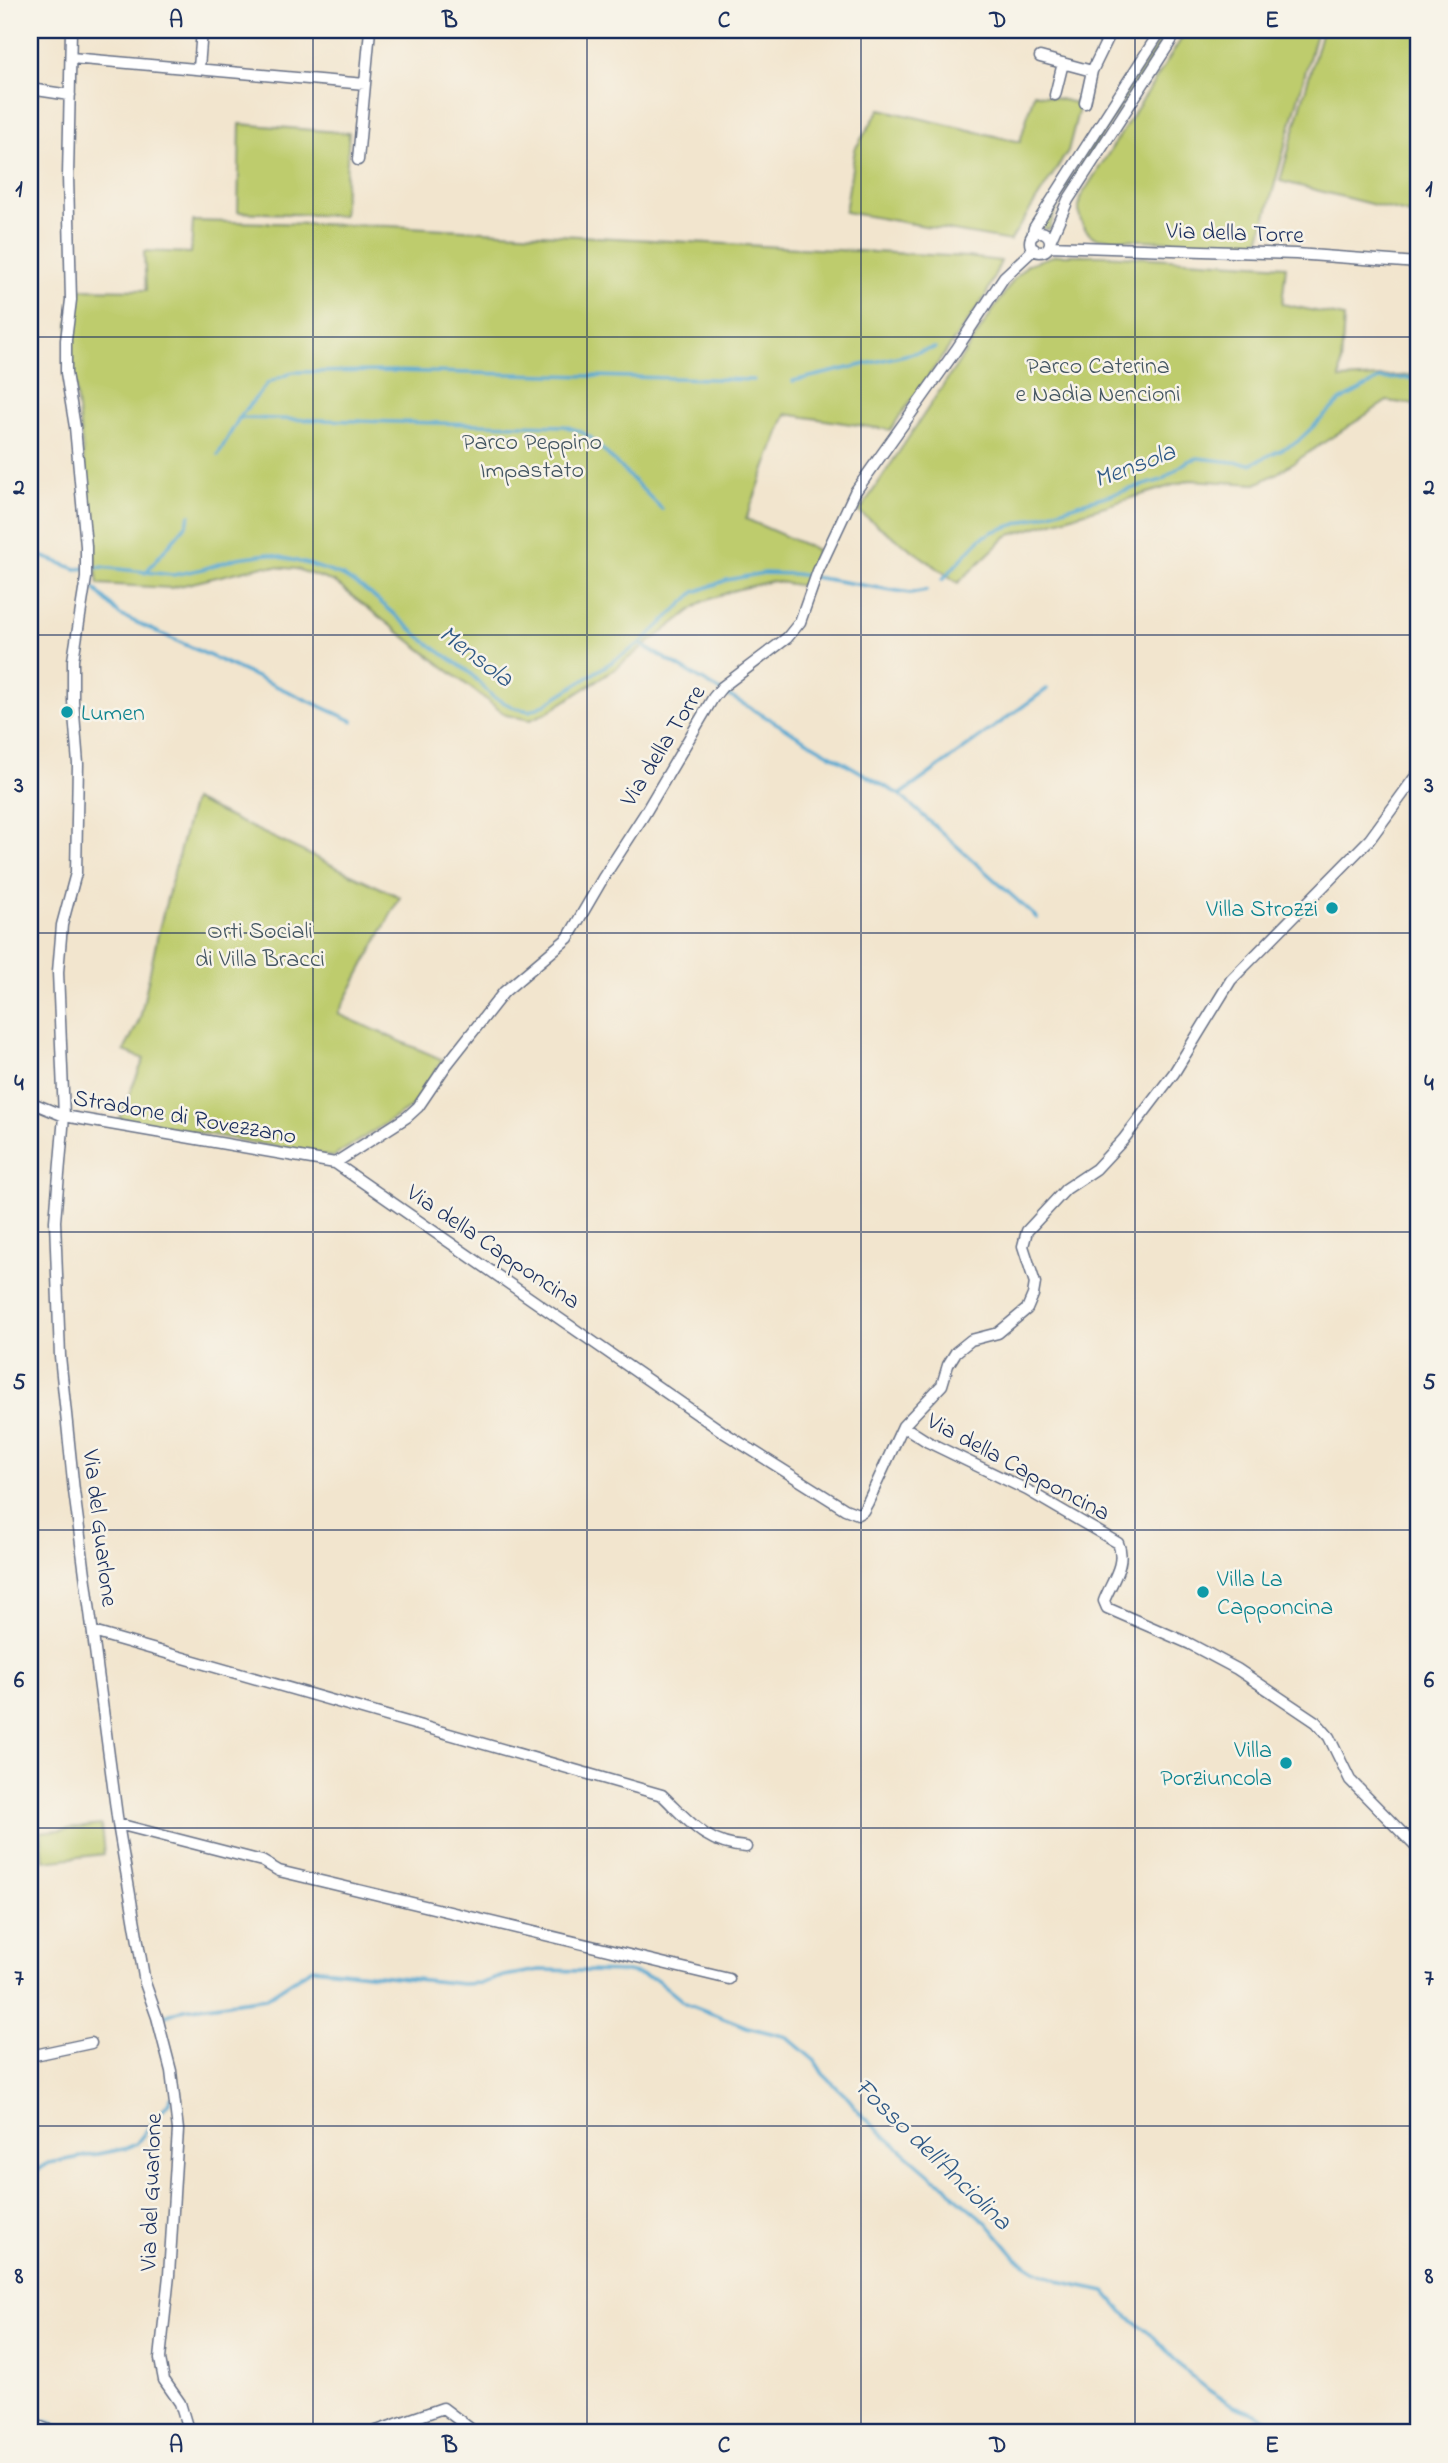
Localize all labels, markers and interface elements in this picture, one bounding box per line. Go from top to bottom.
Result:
text: A [169,5,183,38]
text: B [441,5,458,38]
text: C [718,5,731,38]
text: D [989,5,1006,38]
text: E [1265,5,1279,38]
text: 1 [15,174,23,207]
text: 1 [1425,174,1433,207]
street label: Via della Torre [1164,215,1305,254]
park label: Parco Caterina e Nadia Nencioni [1015,350,1181,413]
park label: Parco Peppino Impastato [462,426,602,489]
water label: Mensola [1089,434,1182,500]
text: 2 [12,472,25,505]
text: 2 [1422,472,1435,505]
water label: Mensola [430,617,521,699]
street label: Via della Torre [612,678,716,815]
place label: Lumen [81,697,145,732]
marker: Lumen [59,704,75,720]
text: 3 [13,770,24,803]
text: 3 [1423,770,1434,803]
place label: Villa Strozzi [1205,893,1318,928]
marker: Villa Strozzi [1324,900,1340,916]
park label: Orti Sociali di Villa Bracci [195,915,325,978]
text: 4 [14,1068,24,1101]
text: 4 [1424,1068,1434,1101]
street label: Stradone di Rovezzano [70,1082,299,1155]
street label: Via della Capponcina [398,1176,587,1319]
text: 5 [12,1367,26,1400]
text: 5 [1422,1367,1436,1400]
street label: Via della Capponcina [919,1405,1116,1531]
street label: Via del Guarlone [71,1447,126,1609]
place label: Villa La Capponcina [1216,1563,1333,1626]
marker: Villa La Capponcina [1195,1584,1211,1600]
text: 6 [14,1665,25,1698]
text: 6 [1424,1665,1435,1698]
place label: Villa Porziuncola [1160,1734,1272,1797]
marker: Villa Porziuncola [1278,1755,1294,1771]
text: 7 [14,1963,24,1996]
text: 7 [1424,1963,1434,1996]
water label: Fosso dell'Anciolina [845,2070,1020,2241]
street label: Via del Guarlone [132,2112,173,2273]
text: 8 [14,2261,24,2294]
text: 8 [1424,2261,1434,2294]
text: A [169,2430,183,2463]
text: B [441,2430,458,2463]
text: C [718,2430,731,2463]
text: D [989,2430,1006,2463]
text: E [1265,2430,1279,2463]

